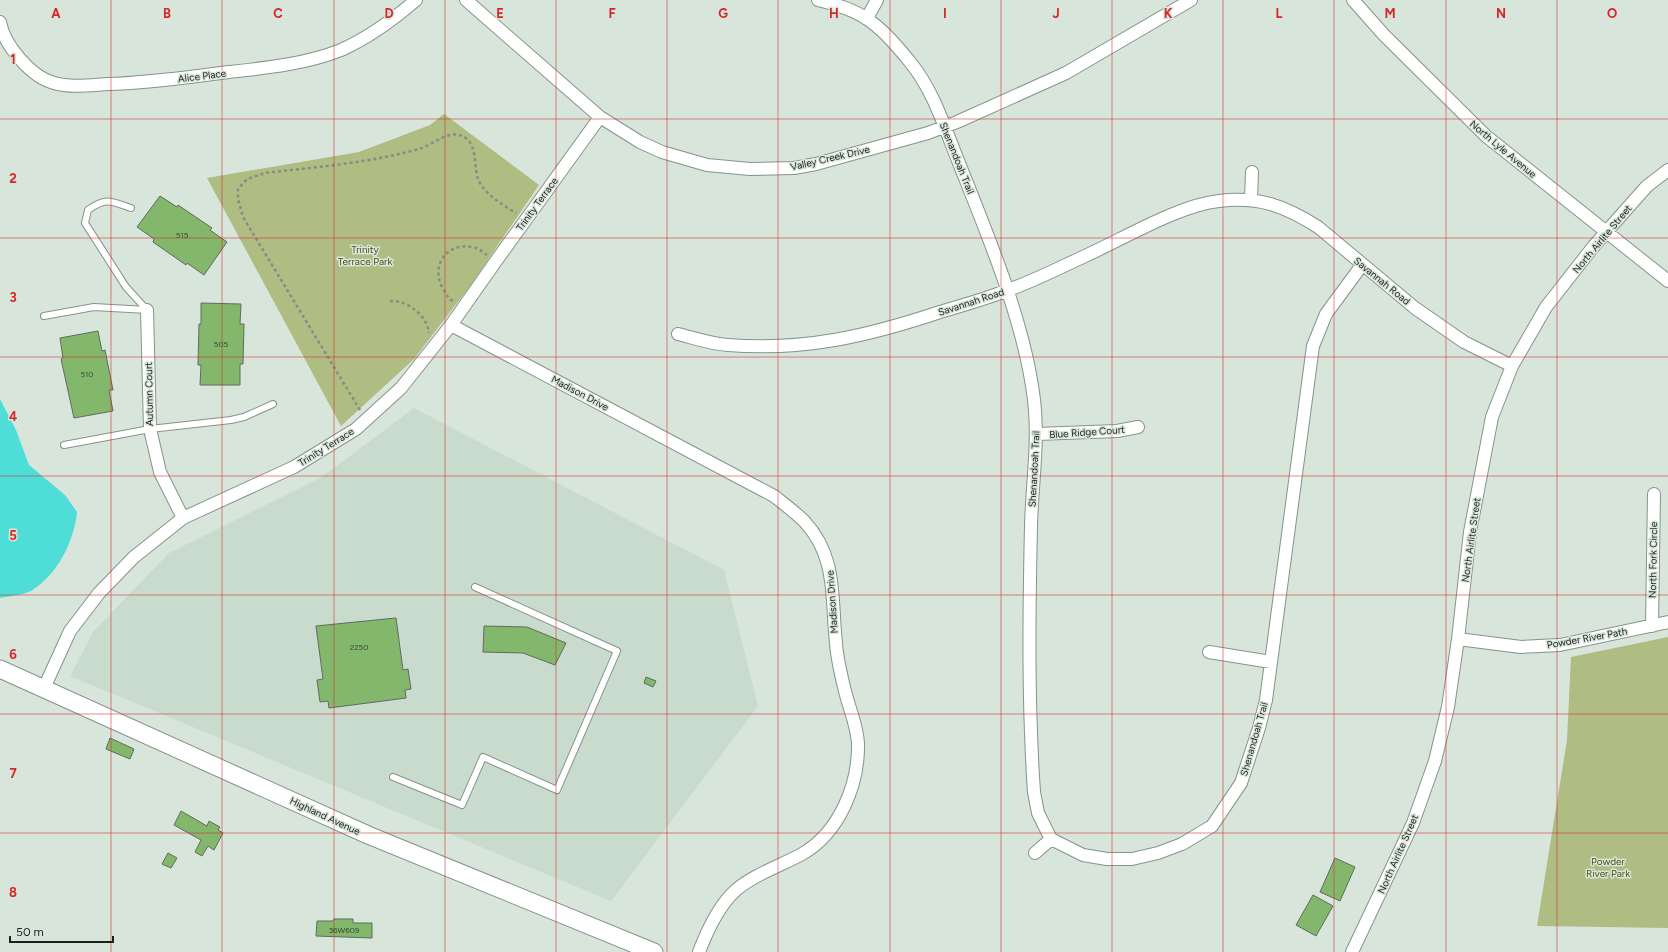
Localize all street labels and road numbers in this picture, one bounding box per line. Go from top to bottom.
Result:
street label: Alice Place [177,67,227,85]
street label: North Lyle Avenue [1467,117,1539,181]
street label: Shenandoah Trail [937,120,977,196]
street label: Valley Creek Drive [789,142,871,173]
street label: Trinity Terrace [513,174,561,233]
street label: North Airlite Street [1570,202,1635,276]
street label: Savannah Road [1351,254,1413,308]
street label: Savannah Road [936,285,1006,319]
street label: Autumn Court [142,362,156,426]
street label: Madison Drive [549,372,612,414]
street label: Blue Ridge Court [1049,423,1125,441]
street label: Trinity Terrace [296,424,357,469]
street label: Shenandoah Trail [1026,431,1042,507]
street label: North Airlite Street [1459,497,1483,583]
street label: North Fork Circle [1646,521,1660,598]
street label: Madison Drive [823,569,841,634]
street label: Powder River Path [1546,624,1629,651]
street label: Shenandoah Trail [1237,701,1271,777]
street label: Highland Avenue [288,794,363,838]
street label: North Airlite Street [1375,812,1421,896]

